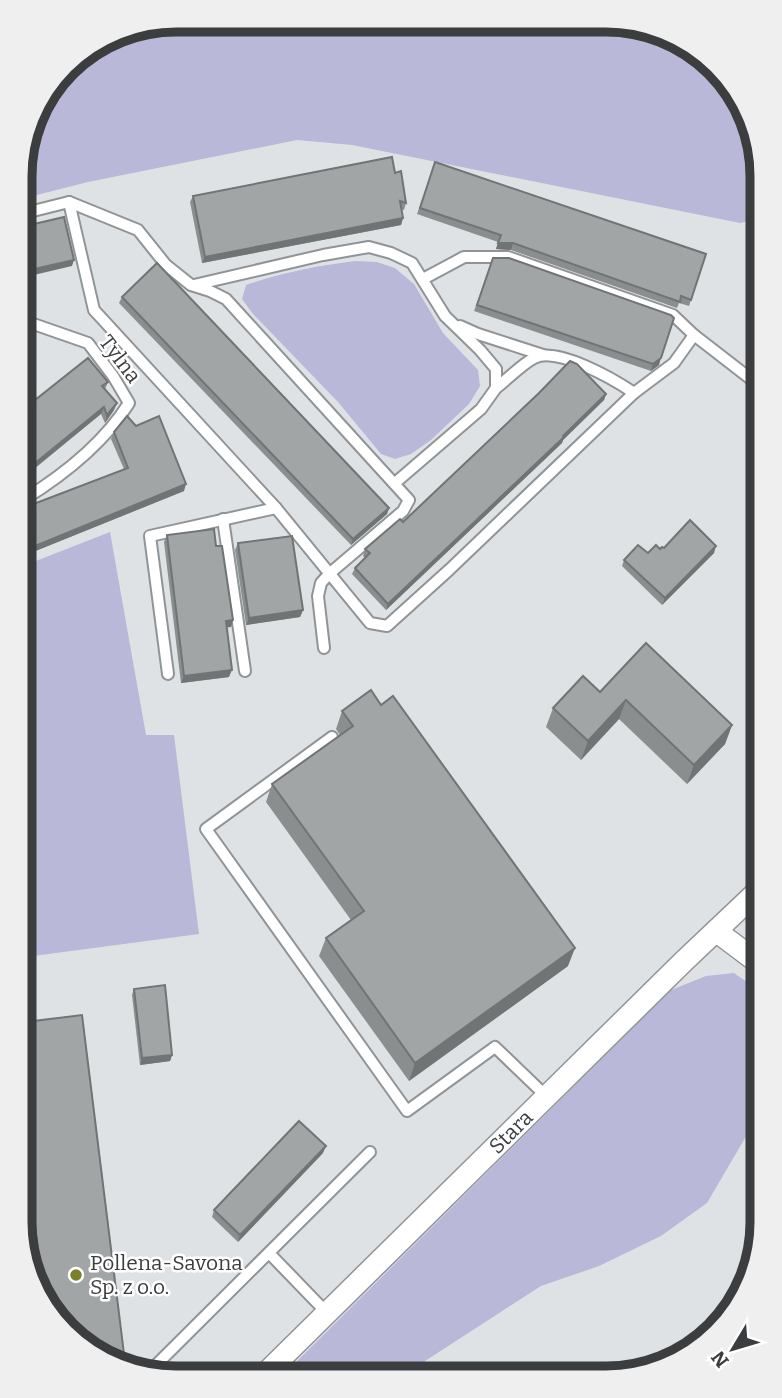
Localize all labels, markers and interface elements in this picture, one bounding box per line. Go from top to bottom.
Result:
street label: Tylna [93,330,147,389]
street label: Stara [484,1104,539,1159]
place label: Pollena-Savona Sp. z o.o. [90,1250,243,1300]
marker: Pollena-Savona Sp. z o.o. [68,1267,84,1283]
north arrow [698,1314,768,1384]
text: N [706,1346,734,1372]

